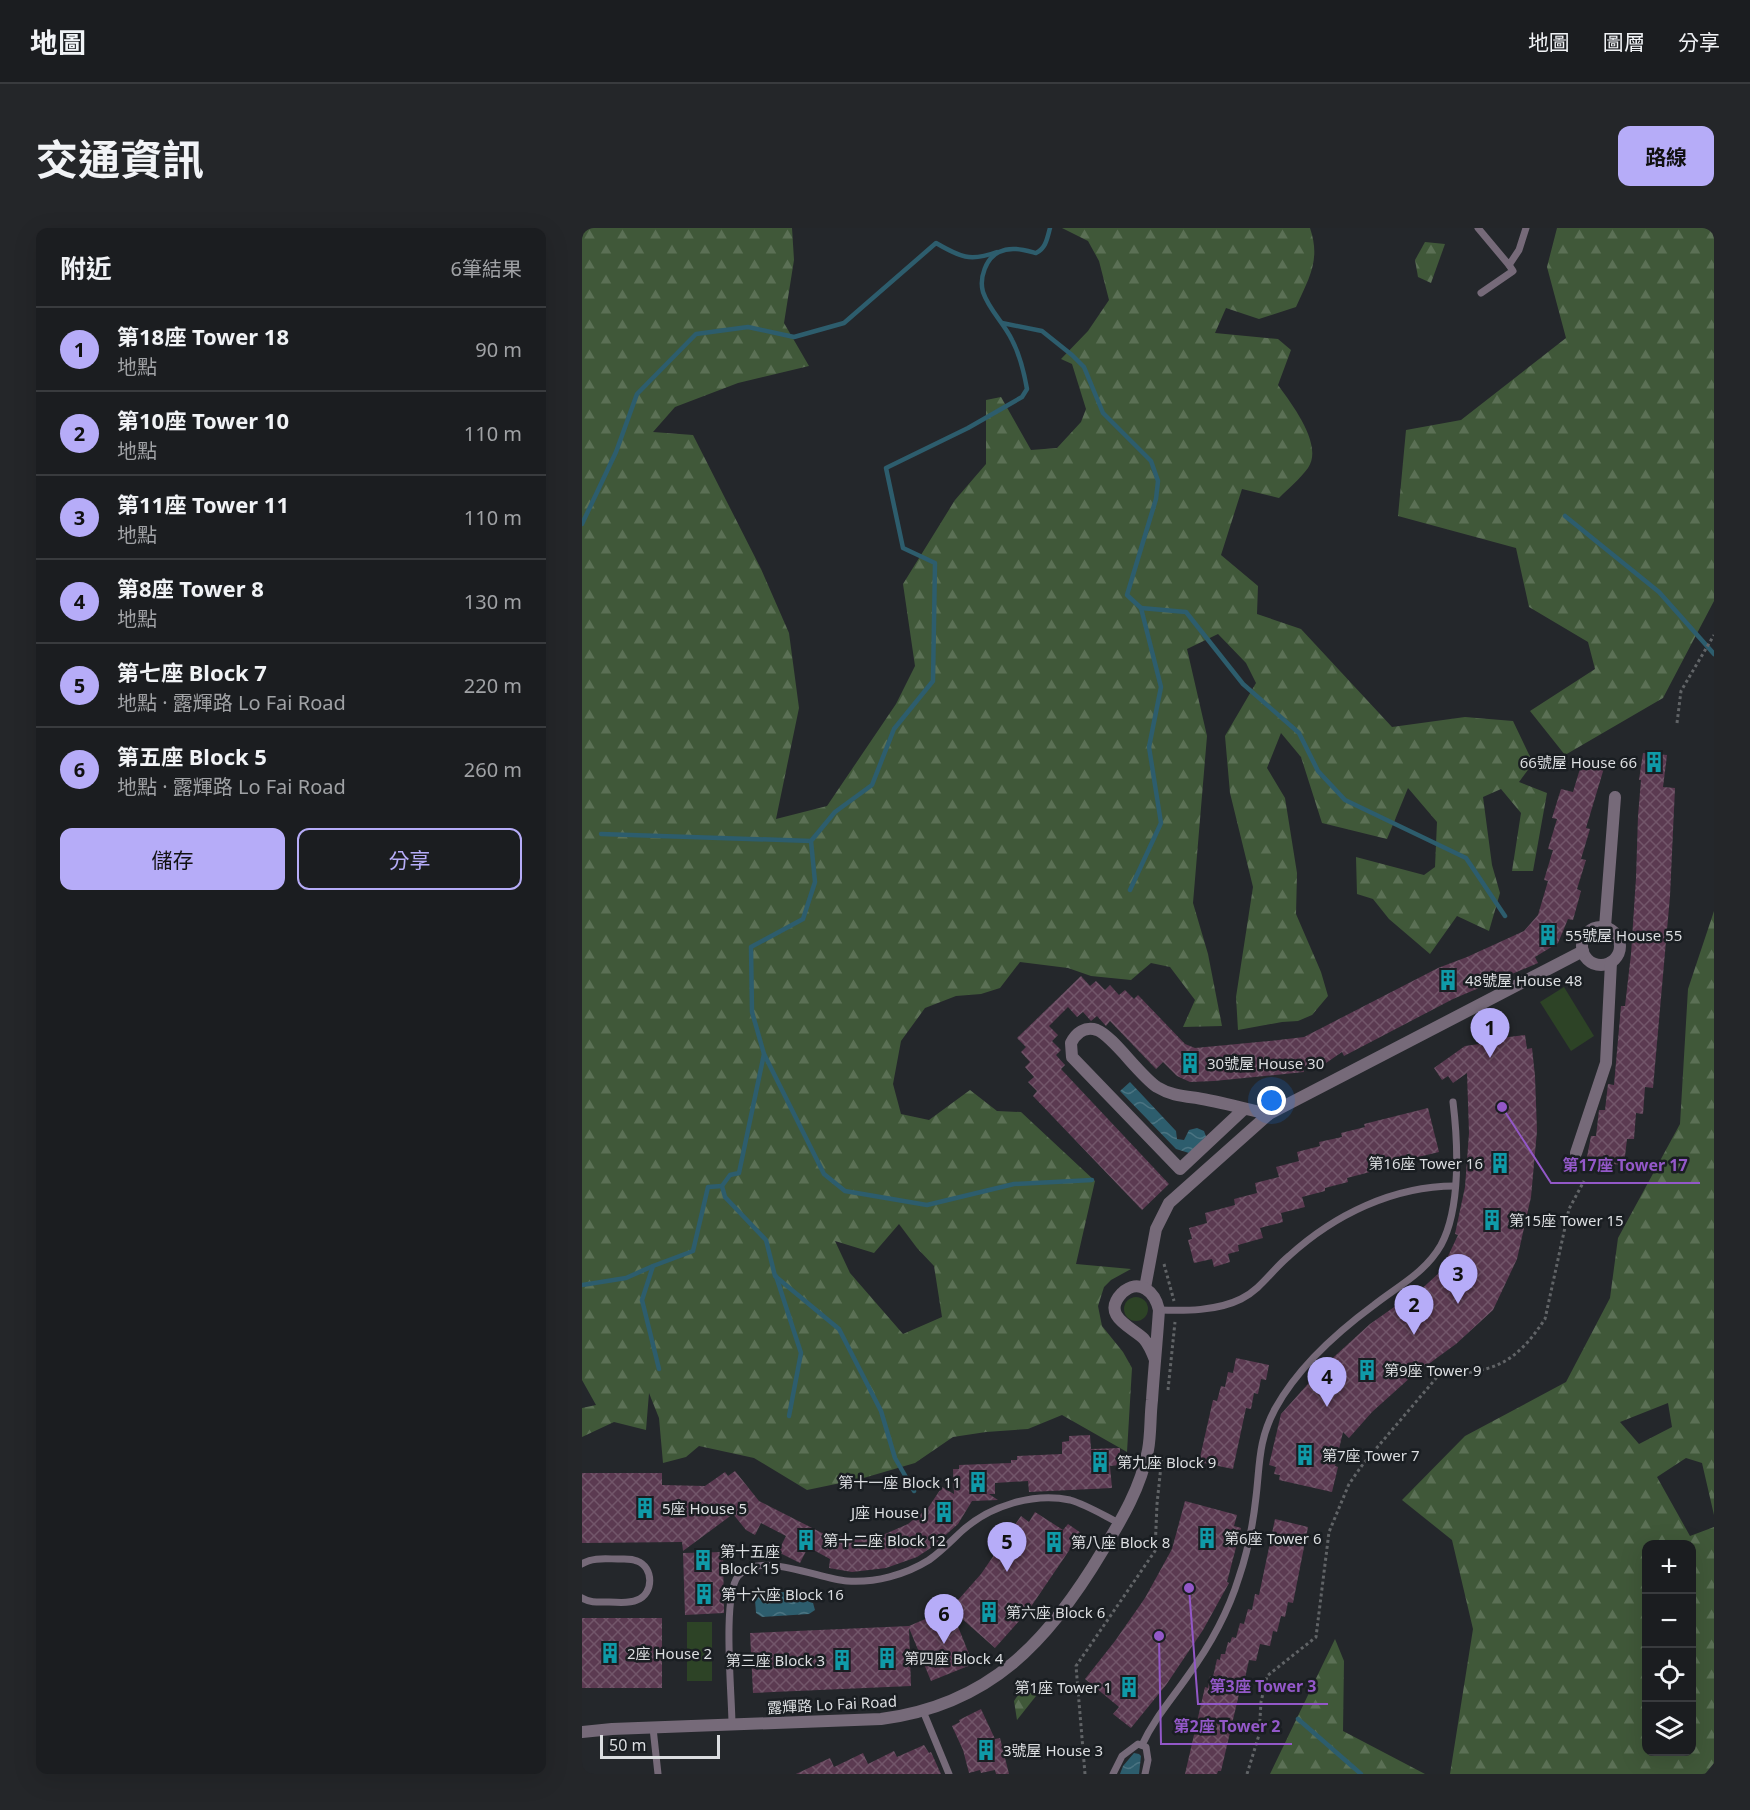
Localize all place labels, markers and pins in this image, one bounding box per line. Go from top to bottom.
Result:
building icon: 66號屋 House 66 [1642,750,1666,774]
place label: 66號屋 House 66 [1520,752,1637,772]
building icon: 55號屋 House 55 [1536,923,1560,947]
place label: 55號屋 House 55 [1565,925,1682,945]
building icon: 48號屋 House 48 [1436,968,1460,992]
place label: 48號屋 House 48 [1465,970,1582,990]
pin: 1 [1470,1008,1510,1058]
building icon: 30號屋 House 30 [1178,1051,1202,1075]
place label: 30號屋 House 30 [1207,1053,1324,1073]
callout: 第17座 Tower 17 [1551,1149,1700,1183]
building icon: 第16座 Tower 16 [1488,1151,1512,1175]
place label: 第16座 Tower 16 [1368,1153,1483,1173]
building icon: 第15座 Tower 15 [1480,1208,1504,1232]
place label: 第15座 Tower 15 [1509,1210,1624,1230]
pin: 3 [1438,1254,1478,1304]
pin: 2 [1394,1286,1434,1335]
pin: 4 [1308,1358,1346,1407]
building icon: 第9座 Tower 9 [1355,1358,1379,1382]
place label: 第9座 Tower 9 [1384,1360,1481,1380]
building icon: 第7座 Tower 7 [1293,1443,1317,1467]
place label: 第7座 Tower 7 [1322,1445,1419,1465]
building icon: 第九座 Block 9 [1088,1450,1112,1474]
place label: 第九座 Block 9 [1117,1452,1216,1472]
building icon: 第十一座 Block 11 [966,1470,990,1494]
place label: 第十一座 Block 11 [838,1472,961,1492]
building icon: 5座 House 5 [633,1496,657,1520]
place label: 5座 House 5 [662,1498,747,1518]
building icon: J座 House J [932,1500,956,1524]
place label: J座 House J [849,1502,927,1522]
pin: 5 [988,1522,1026,1572]
building icon: 第6座 Tower 6 [1195,1526,1219,1550]
building icon: 第十二座 Block 12 [794,1528,818,1552]
place label: 第6座 Tower 6 [1224,1528,1321,1548]
place label: 第十二座 Block 12 [823,1530,946,1550]
building icon: 第八座 Block 8 [1042,1530,1066,1554]
place label: 第八座 Block 8 [1071,1532,1170,1552]
place label: 第十五座 Block 15 [720,1541,780,1578]
building icon: 第十五座 Block 15 [691,1548,715,1572]
building icon: 第十六座 Block 16 [692,1582,716,1606]
place label: 第十六座 Block 16 [721,1584,844,1604]
pin: 6 [924,1594,964,1644]
building icon: 第六座 Block 6 [977,1600,1001,1624]
place label: 第六座 Block 6 [1006,1602,1105,1622]
building icon: 2座 House 2 [598,1641,622,1665]
place label: 2座 House 2 [627,1643,712,1663]
building icon: 第四座 Block 4 [875,1646,899,1670]
building icon: 第三座 Block 3 [830,1648,854,1672]
place label: 第四座 Block 4 [904,1648,1004,1668]
place label: 第三座 Block 3 [726,1650,825,1670]
callout: 第3座 Tower 3 [1198,1670,1328,1704]
building icon: 第1座 Tower 1 [1117,1675,1141,1699]
place label: 第1座 Tower 1 [1015,1677,1112,1697]
callout: 第2座 Tower 2 [1161,1710,1292,1744]
building icon: 3號屋 House 3 [974,1738,998,1762]
place label: 3號屋 House 3 [1003,1740,1103,1760]

